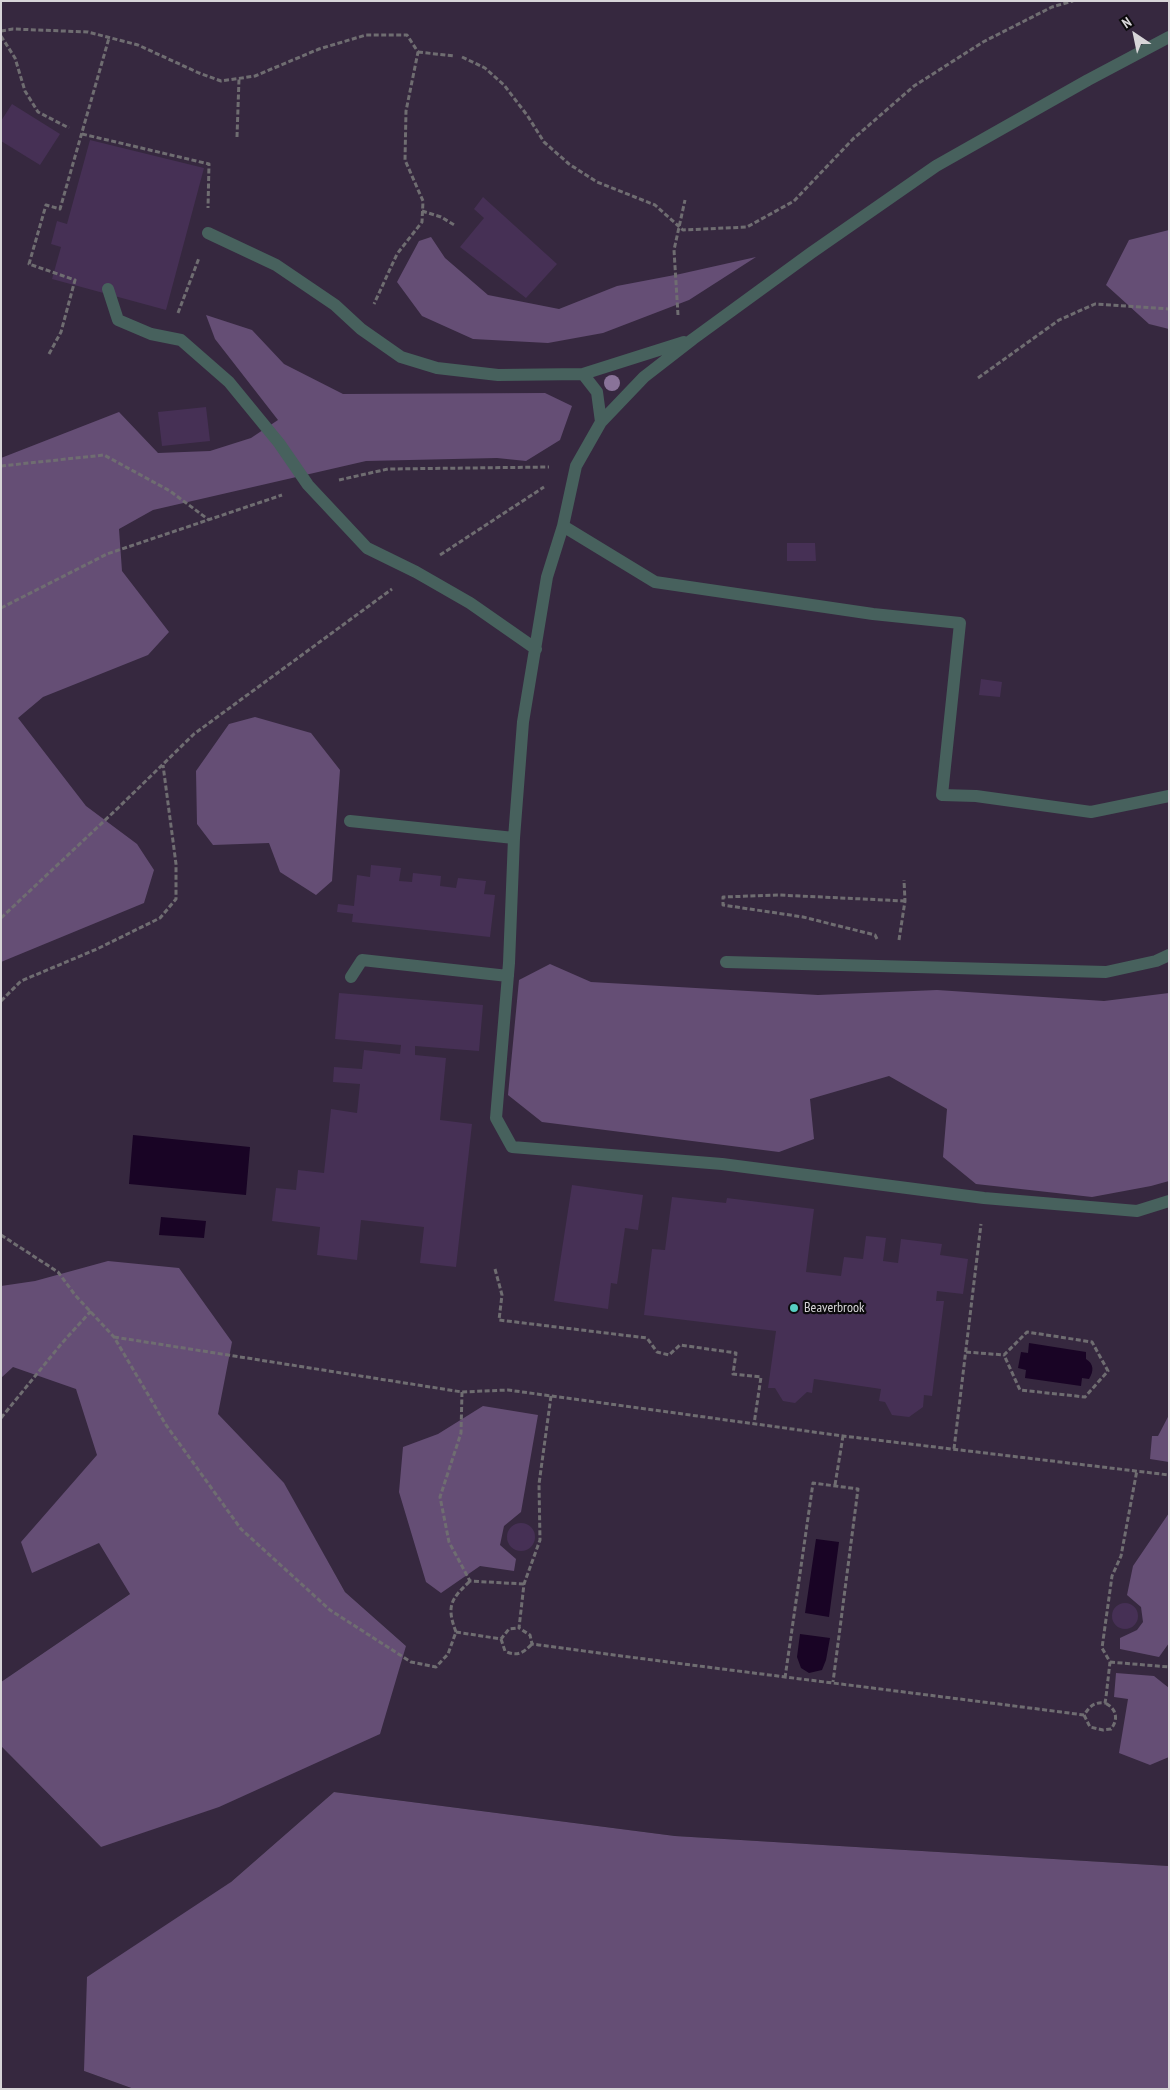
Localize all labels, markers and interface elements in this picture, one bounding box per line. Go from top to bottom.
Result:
north arrow [1110,10,1160,60]
text: N [1118,13,1135,32]
place label: Beaverbrook [804,1300,864,1316]
marker: Beaverbrook [788,1302,800,1314]

